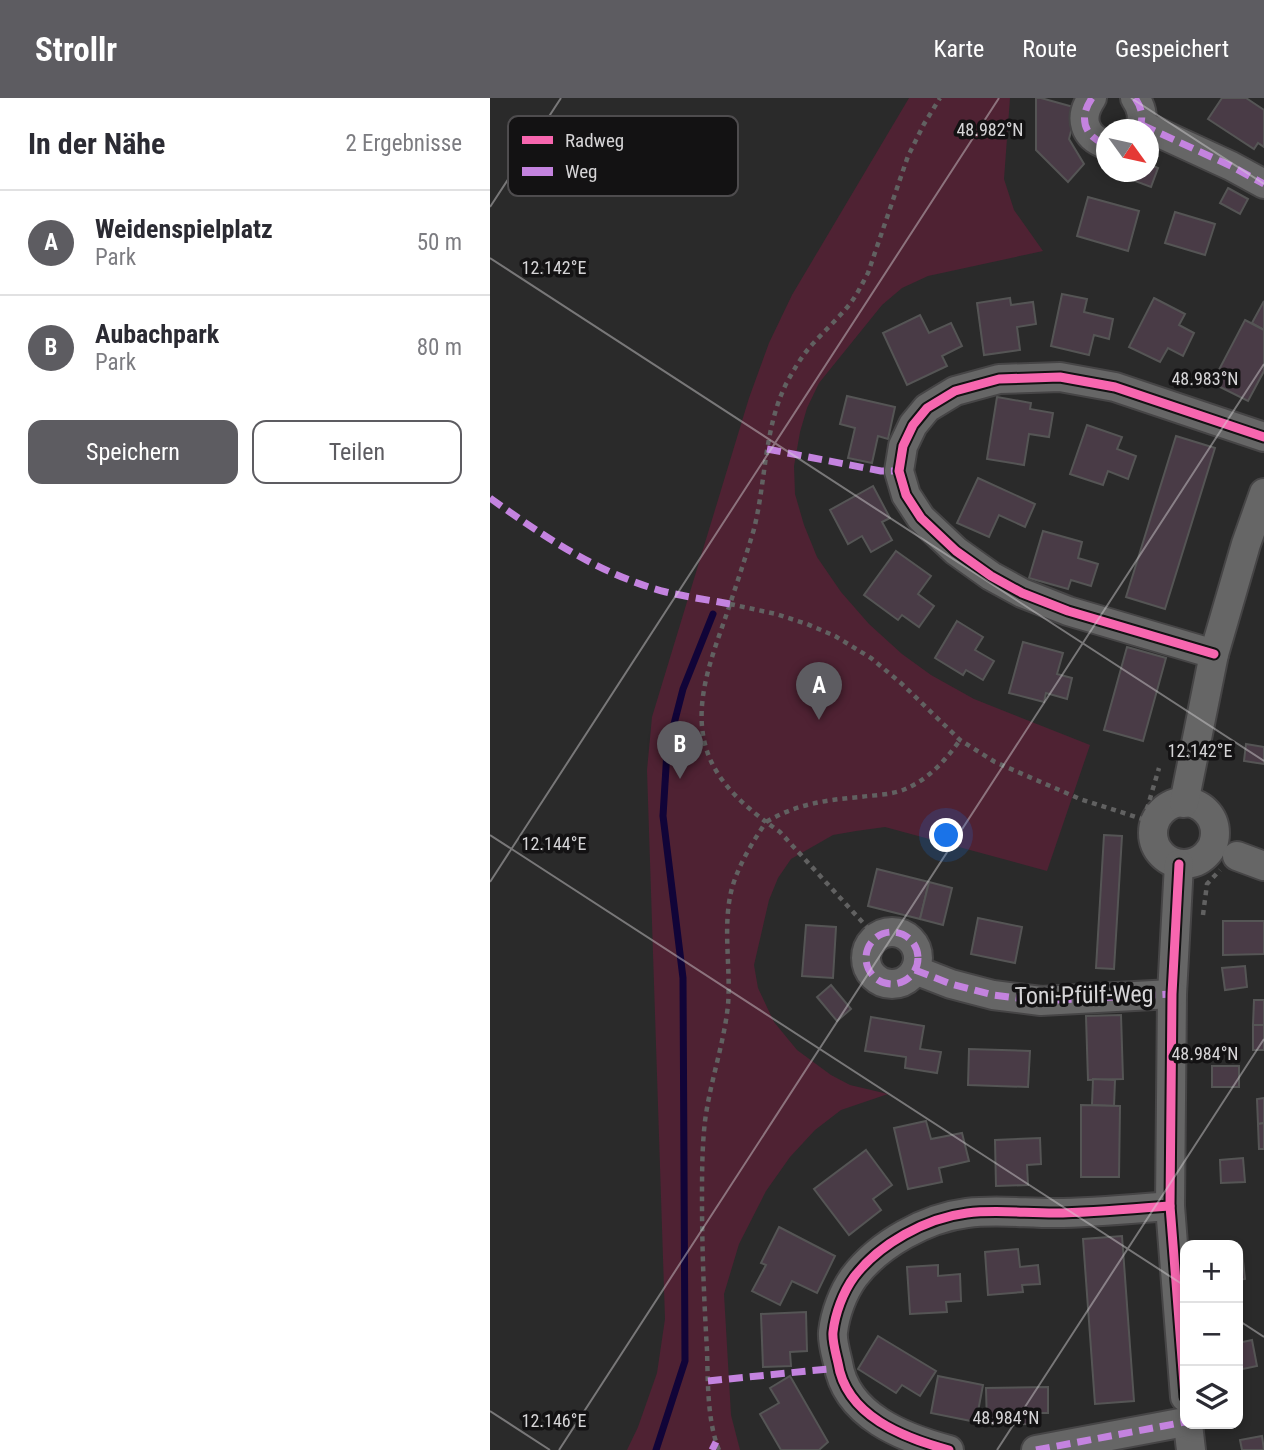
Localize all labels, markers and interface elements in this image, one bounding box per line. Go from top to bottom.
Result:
text: Strollr [35,30,117,69]
text: Karte [934,35,984,63]
text: Route [1022,35,1077,63]
text: Gespeichert [1115,35,1229,63]
legend [508,116,738,196]
text: 48.982°N [956,119,1024,140]
north arrow [1096,119,1159,182]
text: In der Nähe [28,126,165,161]
text: Radweg [565,129,624,152]
text: 2 Ergebnisse [345,130,462,157]
text: Weg [565,160,597,183]
text: Weidenspielplatz [95,214,273,244]
text: A [44,229,58,256]
text: 50 m [417,229,462,256]
text: Park [95,244,136,271]
text: 12.142°E [522,257,586,278]
text: Aubachpark [95,319,219,349]
text: B [45,334,57,361]
text: 80 m [417,334,462,361]
text: Park [95,349,136,376]
text: 48.983°N [1171,368,1239,389]
button: Speichern [28,420,238,484]
button: Teilen [252,420,462,484]
pin: A [796,662,842,720]
pin: B [657,721,703,779]
text: 12.142°E [1168,740,1232,761]
your location [929,818,963,852]
text: 12.144°E [522,833,586,854]
street label: Toni-Pfülf-Weg [1014,980,1154,1010]
text: 48.984°N [1171,1043,1239,1064]
map controls [1180,1240,1243,1429]
button: + [1180,1240,1243,1303]
button: − [1180,1303,1243,1366]
button: layers [1180,1366,1243,1429]
text: 48.984°N [972,1407,1040,1428]
text: 12.146°E [522,1410,586,1431]

